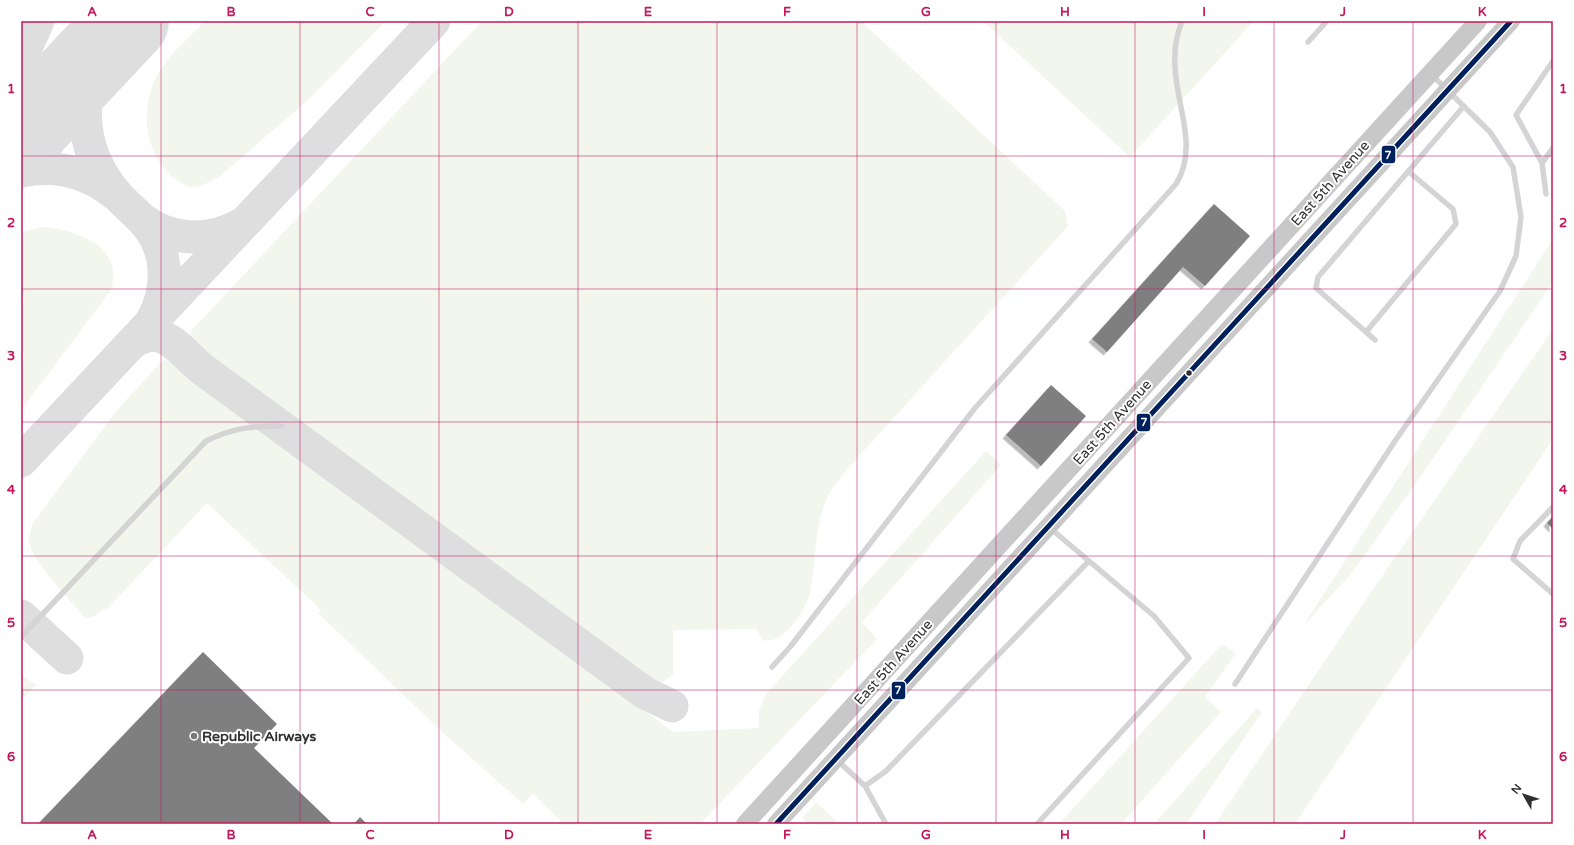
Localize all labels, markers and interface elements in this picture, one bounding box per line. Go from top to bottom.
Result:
text: A [87,4,97,20]
text: B [226,4,236,20]
text: C [365,4,375,20]
text: D [504,4,514,20]
text: E [644,4,652,20]
text: F [783,4,791,20]
text: G [921,4,931,20]
text: H [1060,4,1070,20]
text: I [1202,4,1206,20]
text: J [1339,4,1346,20]
text: K [1478,4,1487,20]
text: 1 [7,81,15,97]
text: 1 [1559,81,1567,97]
street label: East 5th Avenue [1288,137,1373,229]
line badge: 7 [1381,145,1396,164]
text: 7 [1385,149,1392,162]
text: 2 [7,215,15,231]
text: 2 [1559,215,1567,231]
text: 3 [7,348,15,364]
text: 3 [1559,348,1567,364]
unlabelled marker [1184,368,1194,378]
street label: East 5th Avenue [1070,376,1155,468]
line badge: 7 [1136,413,1151,432]
text: 7 [1141,416,1148,429]
text: 4 [7,482,16,498]
text: 4 [1559,482,1568,498]
text: 5 [7,615,15,631]
text: 5 [1559,615,1567,631]
street label: East 5th Avenue [851,616,936,708]
line badge: 7 [891,681,906,700]
text: 7 [895,684,902,697]
place label: Republic Airways [202,728,317,745]
marker: Republic Airways [189,731,199,741]
text: 6 [7,749,15,765]
text: 6 [1559,749,1567,765]
north arrow [1504,775,1544,815]
text: N [1509,781,1524,797]
text: A [87,827,97,843]
text: B [226,827,236,843]
text: C [365,827,375,843]
text: D [504,827,514,843]
text: E [644,827,652,843]
text: F [783,827,791,843]
text: G [921,827,931,843]
text: H [1060,827,1070,843]
text: I [1202,827,1206,843]
text: J [1339,827,1346,843]
text: K [1478,827,1487,843]

